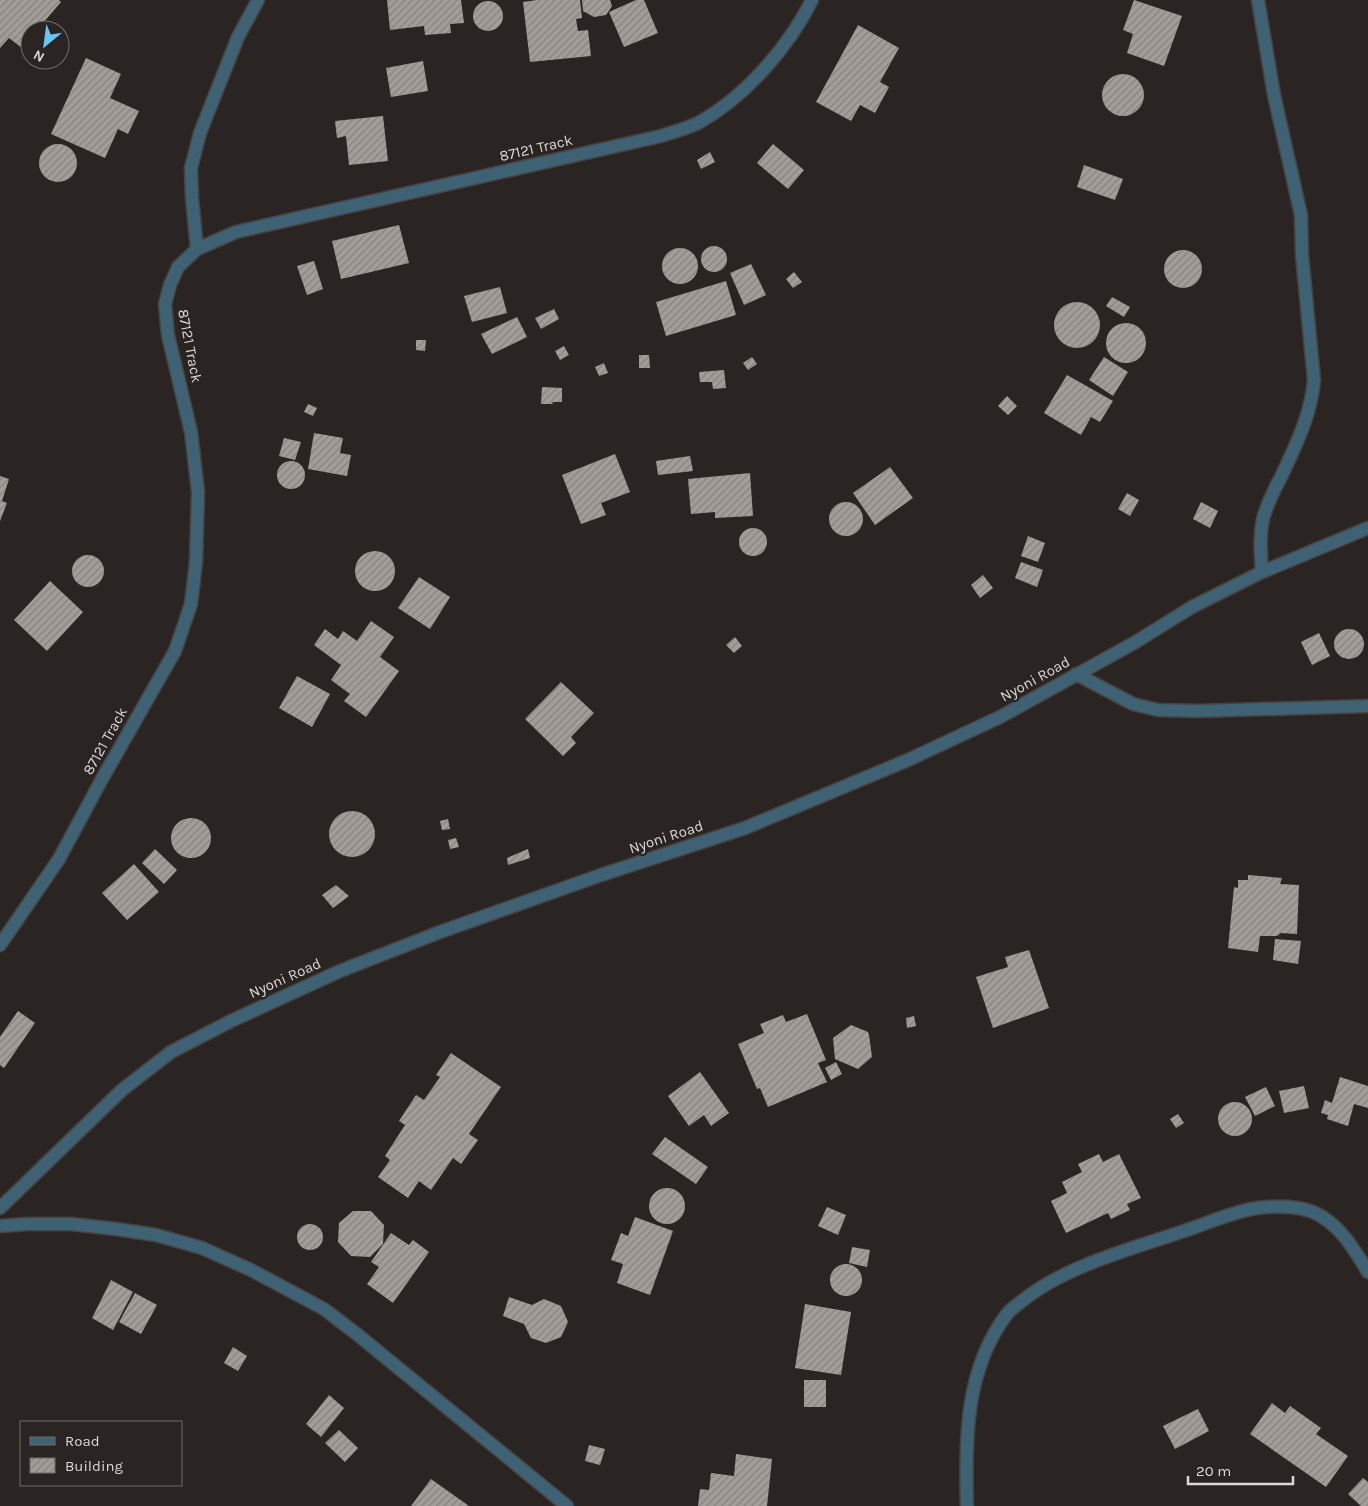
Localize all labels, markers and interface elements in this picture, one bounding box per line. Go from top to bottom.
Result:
north arrow [20,20,70,70]
text: N [30,46,47,66]
street label: 87121 Track [498,131,574,165]
street label: 87121 Track [174,308,206,384]
street label: Nyoni Road [997,652,1073,706]
street label: 87121 Track [79,704,131,778]
street label: Nyoni Road [627,817,705,857]
street label: Nyoni Road [246,954,324,1002]
legend [20,1421,182,1486]
text: Road [65,1432,100,1450]
scale bar [1188,1454,1293,1486]
text: Building [65,1457,123,1475]
text: 20 m [1196,1462,1231,1480]

